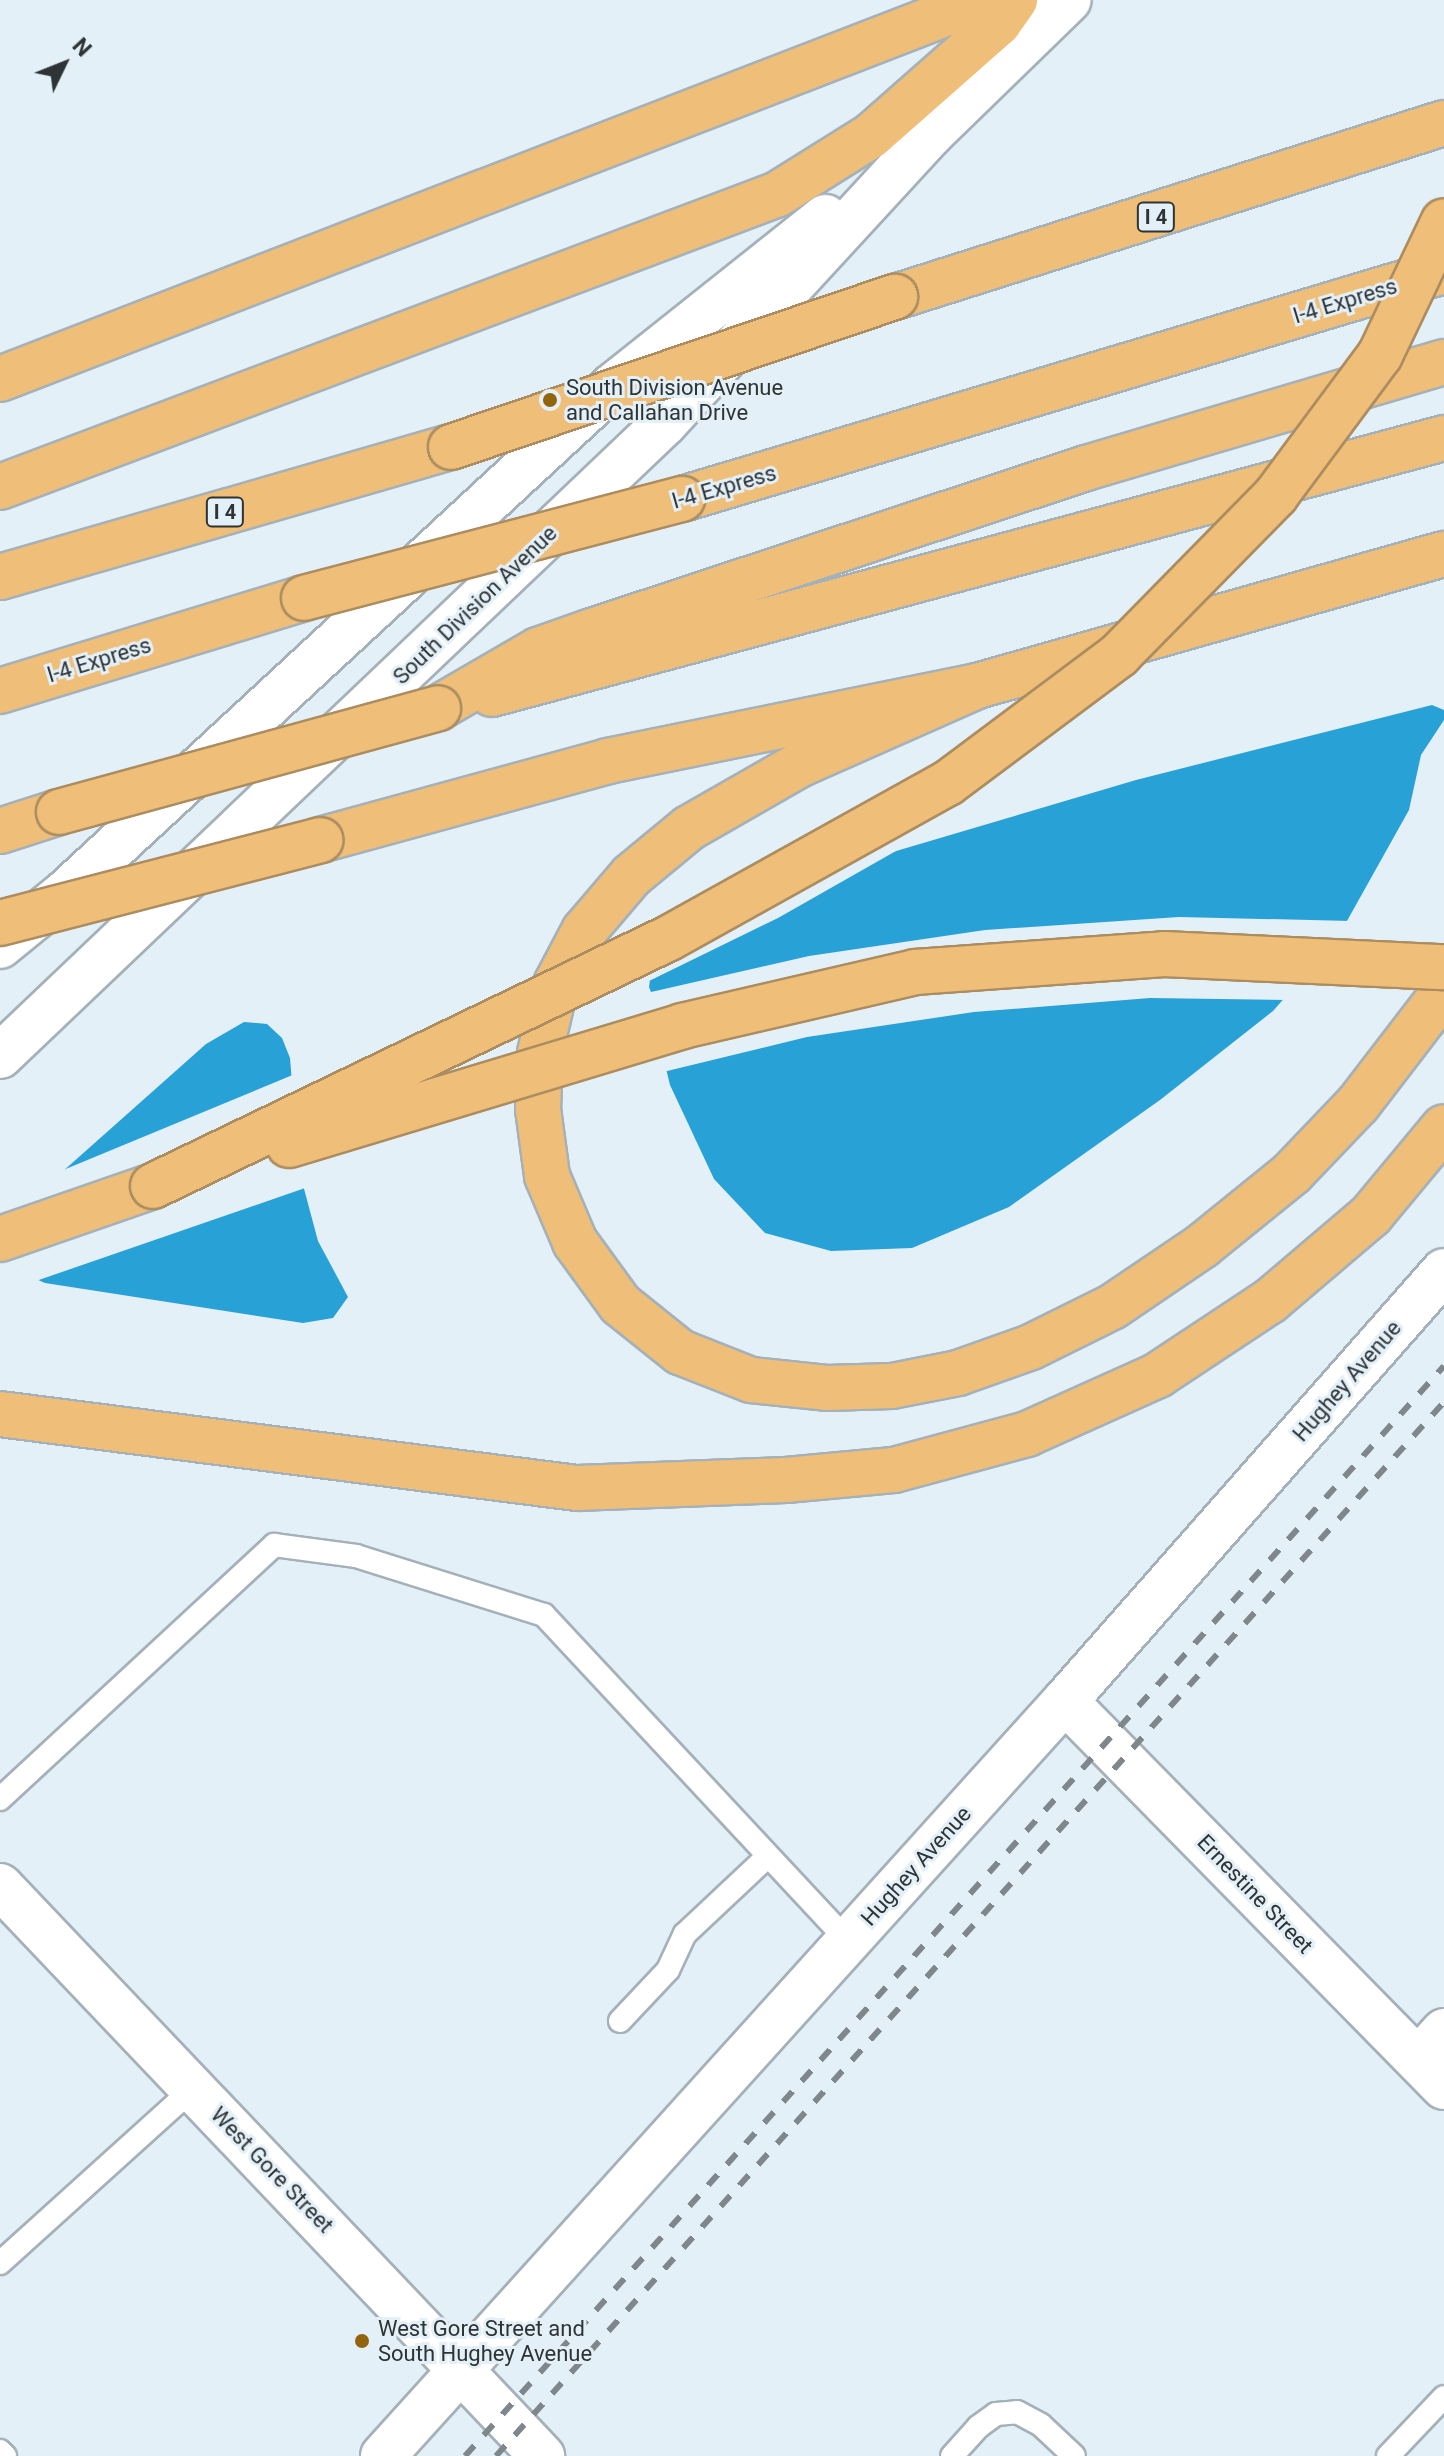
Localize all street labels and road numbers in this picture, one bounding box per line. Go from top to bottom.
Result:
road number: I 4 [1136,201,1176,233]
street label: I-4 Express [1290,273,1400,329]
street label: I-4 Express [669,460,779,514]
road number: I 4 [205,496,245,528]
street label: South Division Avenue [388,520,562,690]
street label: I-4 Express [44,632,154,688]
street label: Hughey Avenue [1287,1315,1407,1447]
street label: Hughey Avenue [855,1801,977,1931]
street label: Ernestine Street [1192,1829,1318,1959]
street label: West Gore Street [205,2102,339,2238]

